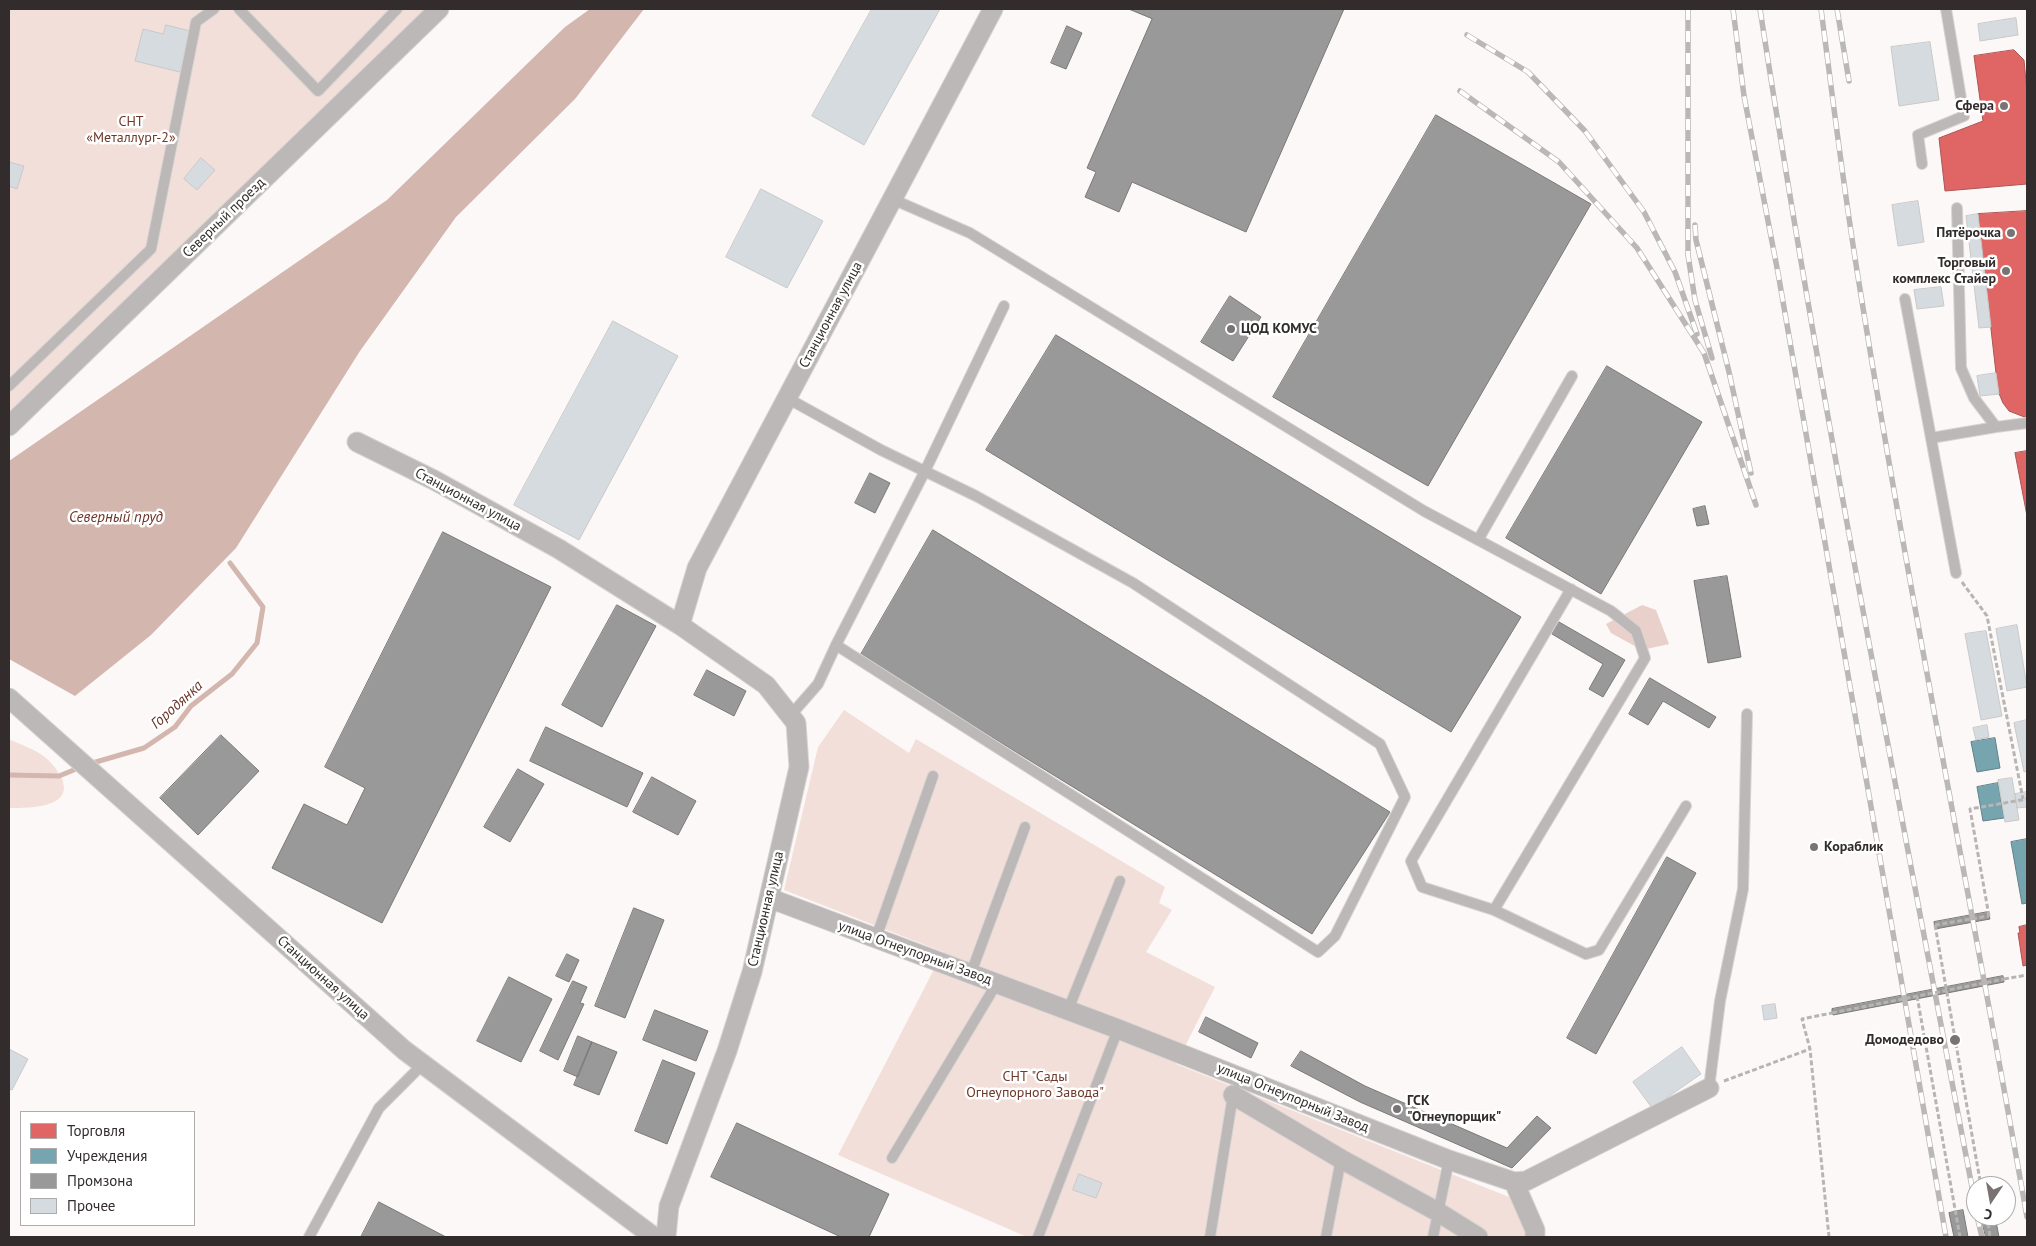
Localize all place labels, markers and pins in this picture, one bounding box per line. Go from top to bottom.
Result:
place label: Сфера [1955,98,1994,114]
marker: Сфера [1998,100,2010,112]
place label: Пятёрочка [1936,225,2001,241]
marker: Пятёрочка [2005,227,2017,239]
place label: Торговый комплекс Стайер [1893,255,1996,288]
marker: Торговый комплекс Стайер [2000,265,2012,277]
place label: ЦОД КОМУС [1241,321,1317,337]
marker: ЦОД КОМУС [1225,323,1237,335]
place label: Кораблик [1824,839,1883,855]
marker: Кораблик [1808,841,1820,853]
place label: Домодедово [1865,1032,1944,1048]
marker: Домодедово [1948,1033,1962,1047]
place label: ГСК "Огнеупорщик" [1407,1093,1501,1126]
marker: ГСК "Огнеупорщик" [1391,1103,1403,1115]

